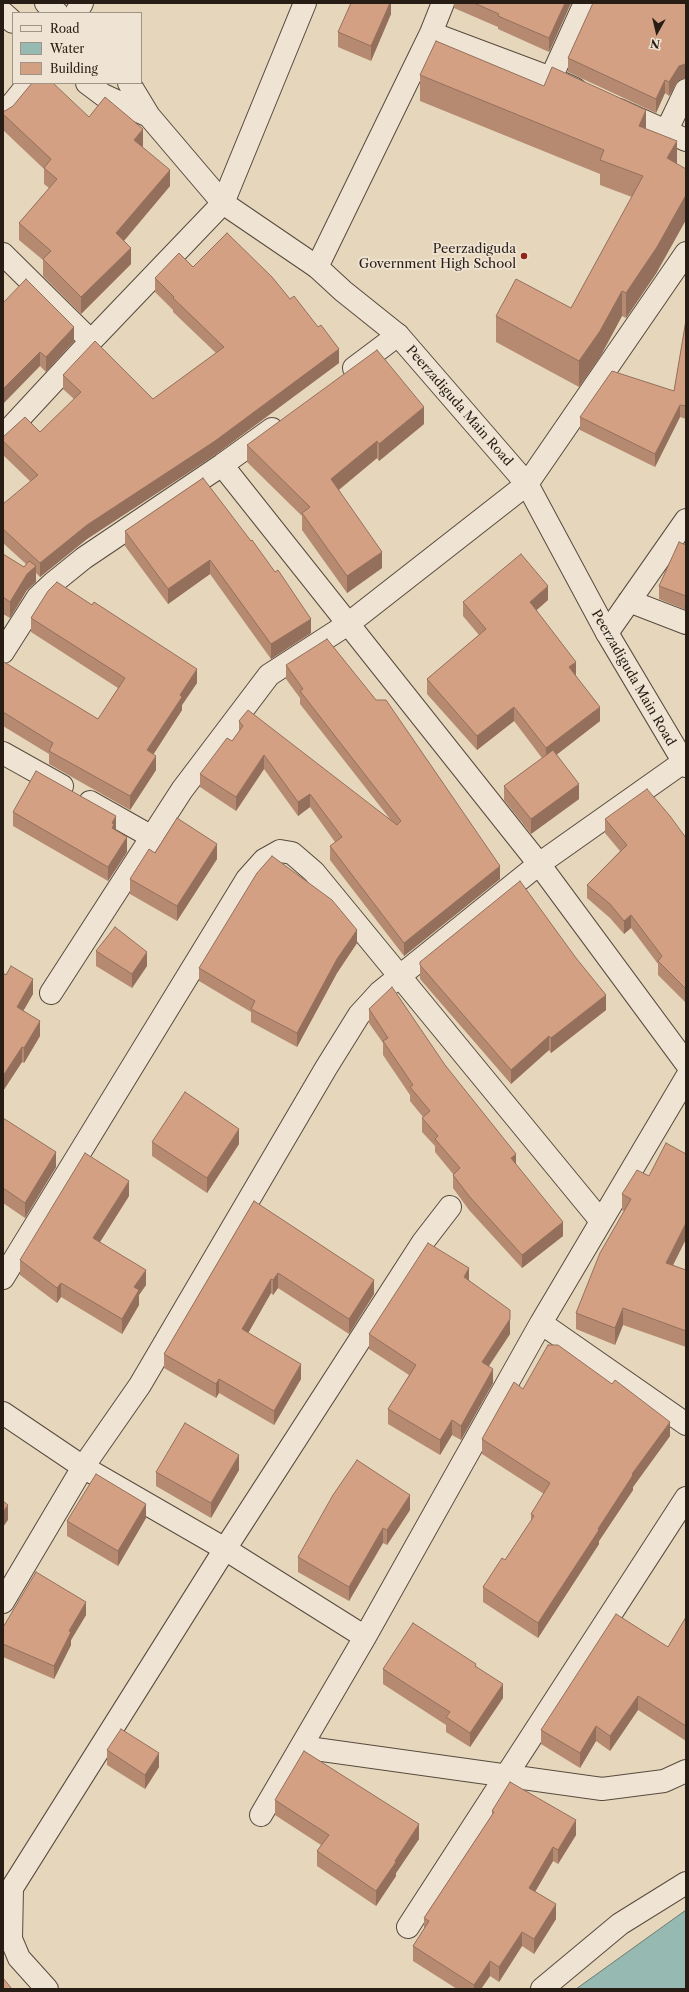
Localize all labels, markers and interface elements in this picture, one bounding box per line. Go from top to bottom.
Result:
legend [12,12,142,84]
north arrow [637,12,677,52]
text: Road [50,21,80,36]
text: N [650,36,661,51]
text: Water [50,41,84,56]
text: Building [50,61,98,76]
place label: Peerzadiguda Government High School [359,241,516,272]
marker: Peerzadiguda Government High School [519,251,529,261]
street label: Peerzadiguda Main Road [402,343,516,469]
street label: Peerzadiguda Main Road [588,607,678,749]

